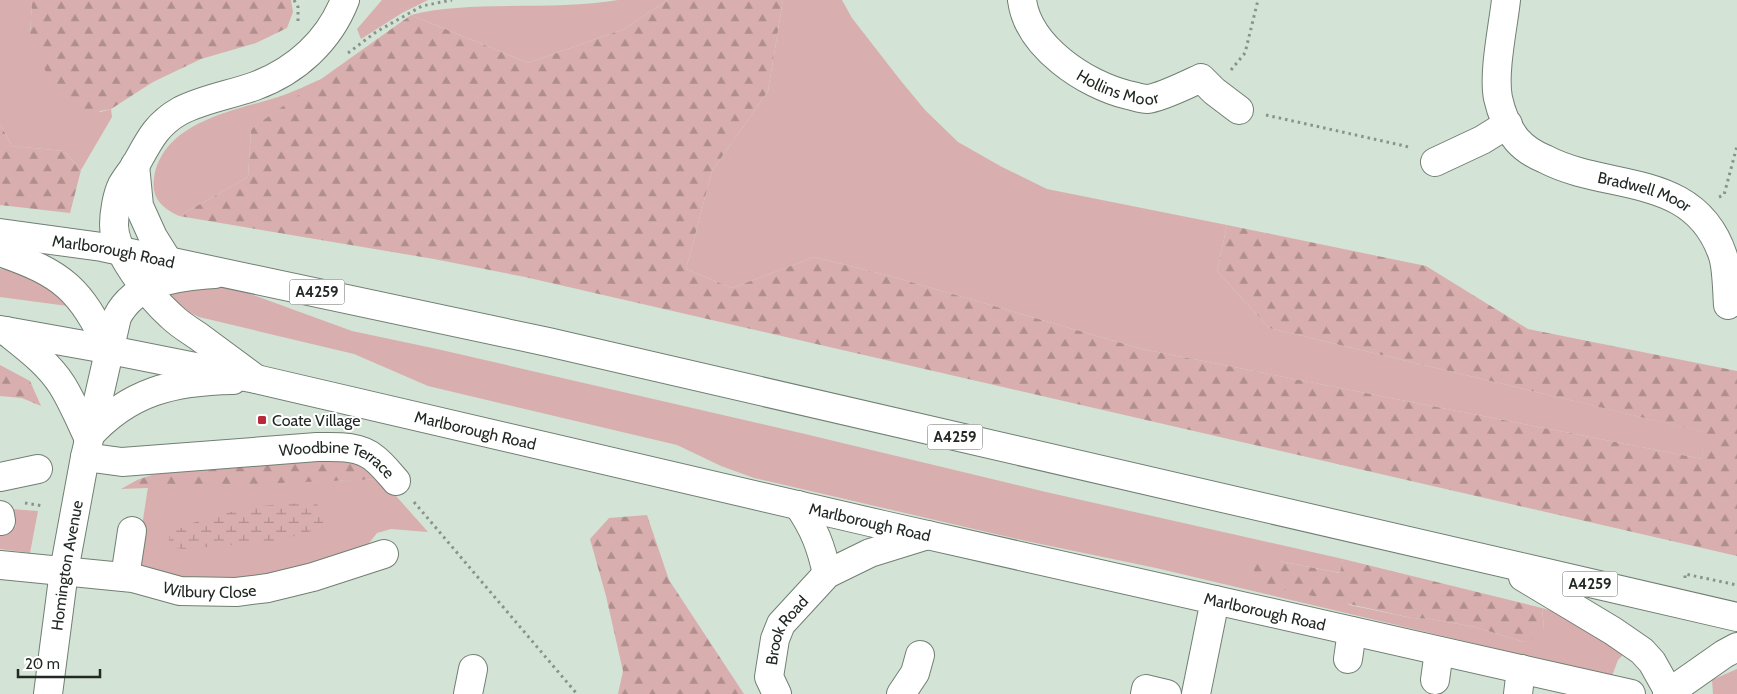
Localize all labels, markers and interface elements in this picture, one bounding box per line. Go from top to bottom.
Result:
street label: Hollins Moor [1073,65,1162,109]
street label: Bradwell Moor [1596,167,1696,216]
street label: Marlborough Road [51,231,177,272]
road number: A4259 [290,280,344,304]
street label: Marlborough Road [413,407,538,453]
place label: Coate Village [272,411,360,430]
marker: Coate Village [256,414,268,426]
road number: A4259 [928,424,982,450]
street label: Woodbine Terrace [278,437,399,482]
street label: Homington Avenue [47,499,86,632]
street label: Marlborough Road [807,499,933,545]
road number: A4259 [1562,572,1618,596]
street label: Wilbury Close [161,577,257,602]
street label: Marlborough Road [1202,588,1328,634]
street label: Brook Road [762,592,812,666]
scale bar [18,646,100,678]
text: 20 m [25,655,60,673]

